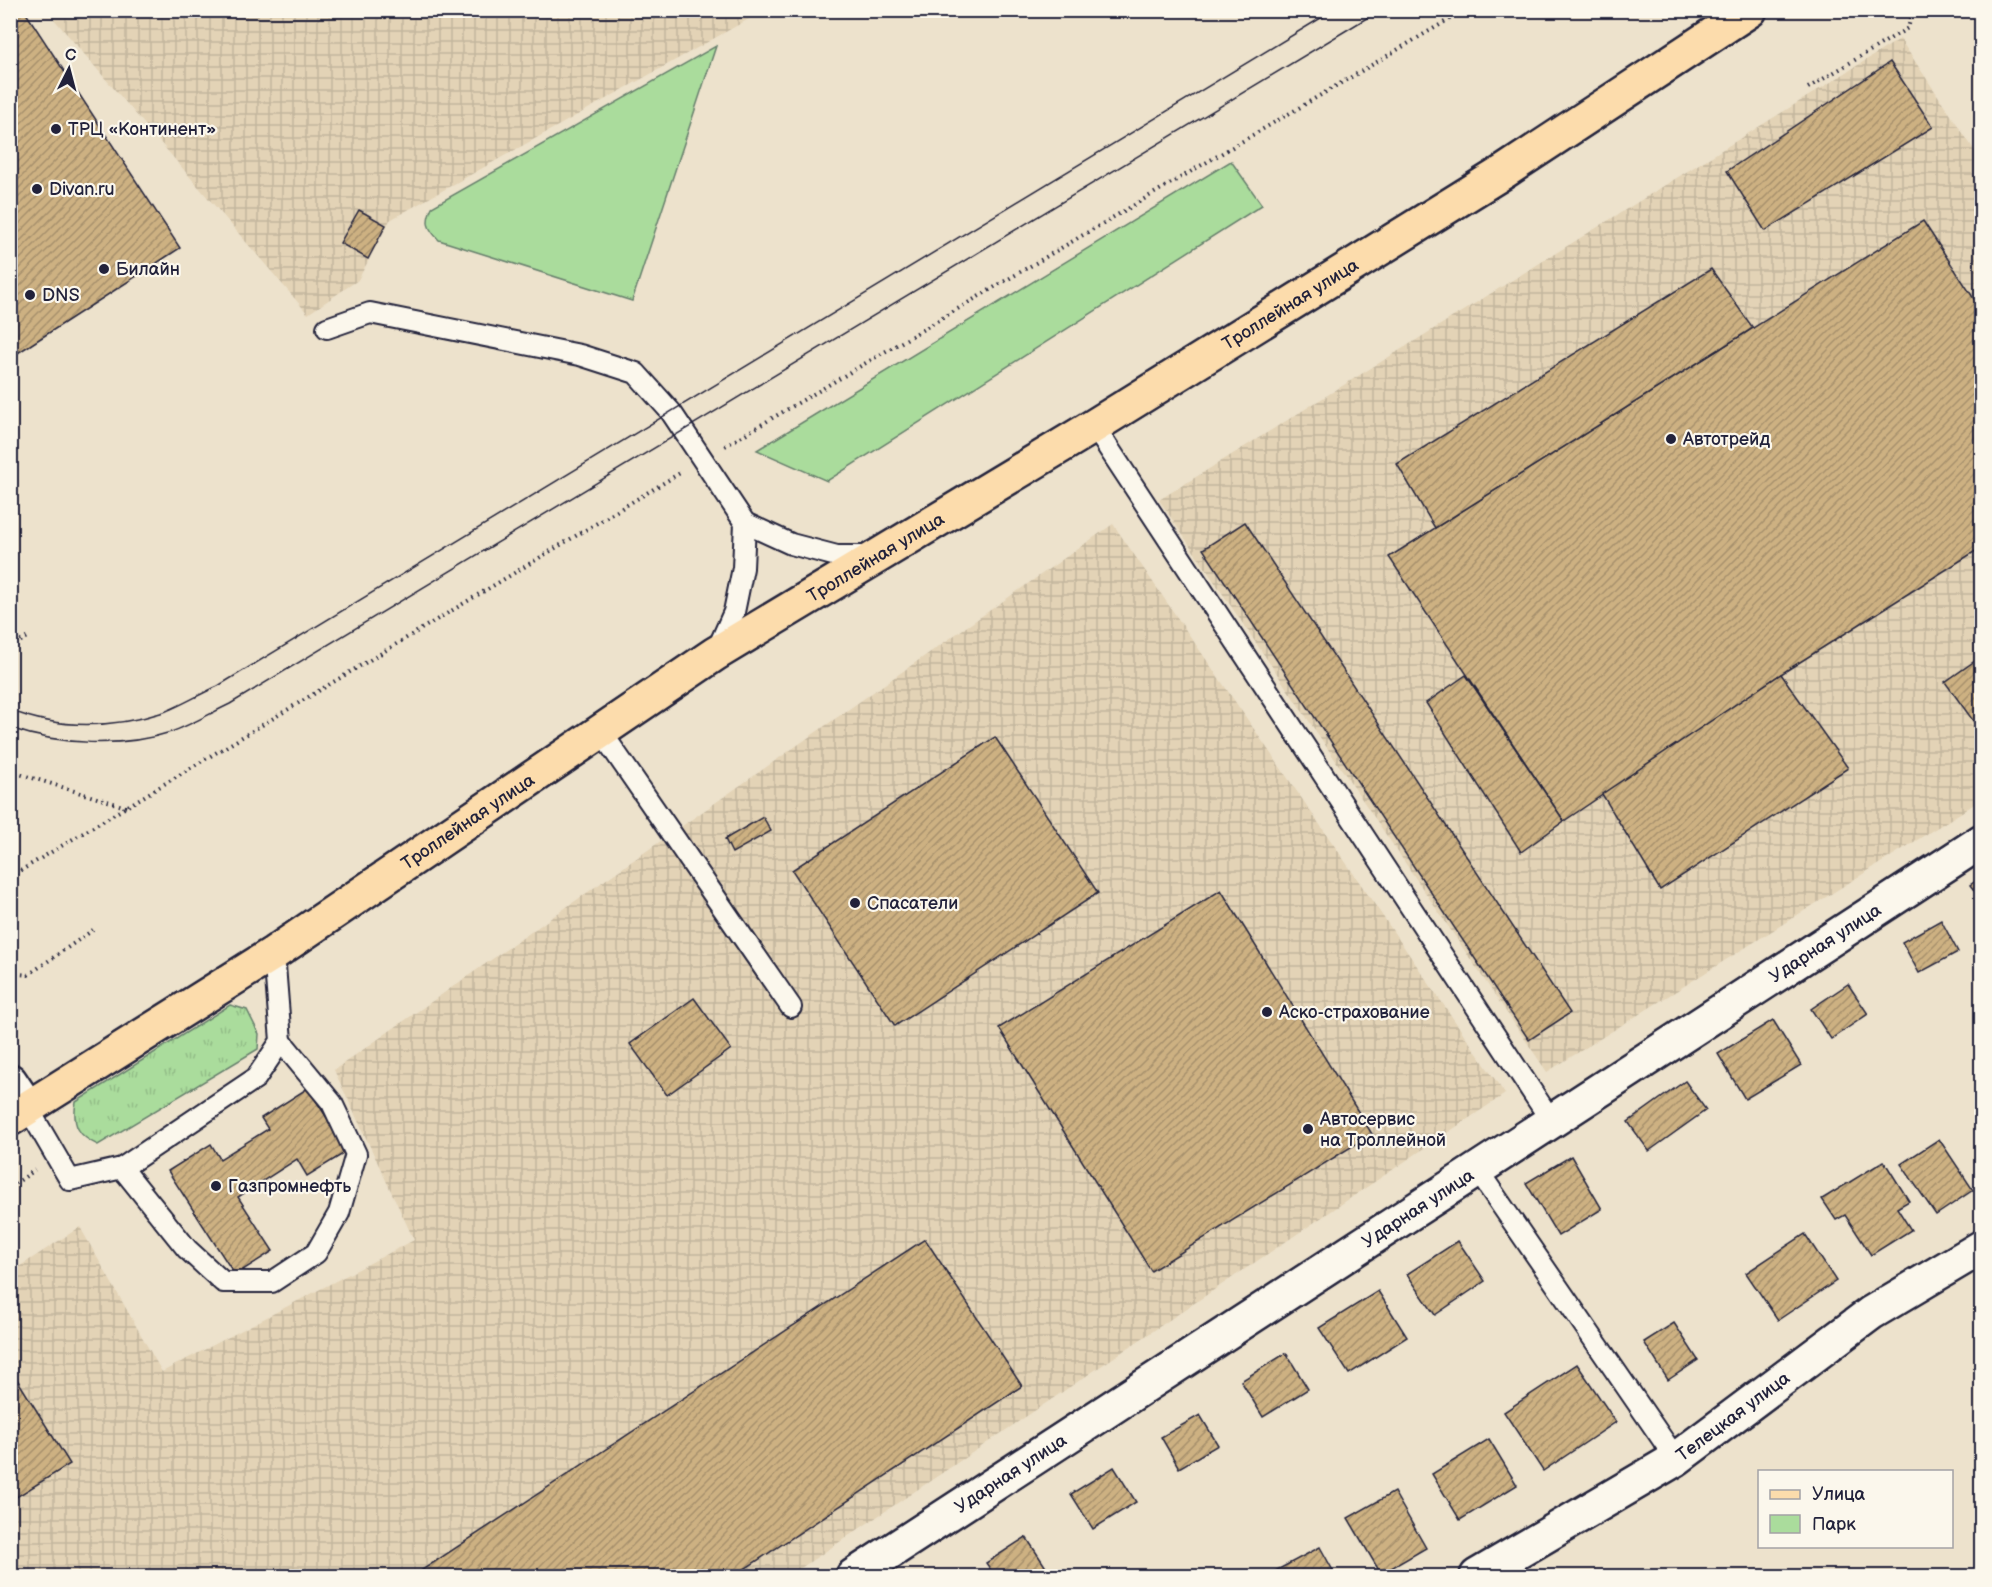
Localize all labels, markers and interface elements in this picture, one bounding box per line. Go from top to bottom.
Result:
north arrow [39,39,99,99]
text: С [64,46,77,66]
place label: ТРЦ «Континент» [68,119,216,140]
marker: ТРЦ «Континент» [49,122,63,136]
place label: Divan.ru [49,179,115,200]
marker: Divan.ru [30,182,44,196]
street label: Троллейная улица [1219,254,1363,355]
place label: Билайн [116,259,180,280]
marker: Билайн [97,262,111,276]
place label: DNS [42,285,80,306]
marker: DNS [23,288,37,302]
place label: Автотрейд [1682,429,1770,450]
marker: Автотрейд [1664,432,1678,446]
street label: Троллейная улица [803,508,948,607]
street label: Троллейная улица [398,769,539,875]
place label: Спасатели [867,893,958,914]
marker: Спасатели [848,896,862,910]
street label: Ударная улица [1766,899,1886,988]
place label: Аско-страхование [1278,1002,1430,1023]
marker: Аско-страхование [1260,1005,1274,1019]
place label: Автосервис на Троллейной [1319,1109,1446,1151]
marker: Автосервис на Троллейной [1301,1122,1315,1136]
street label: Ударная улица [1358,1164,1478,1253]
place label: Газпромнефть [228,1176,351,1197]
marker: Газпромнефть [209,1179,223,1193]
street label: Телецкая улица [1673,1367,1794,1466]
street label: Ударная улица [951,1430,1071,1518]
legend [1758,1470,1953,1548]
text: Улица [1812,1484,1866,1505]
text: Парк [1812,1514,1856,1535]

